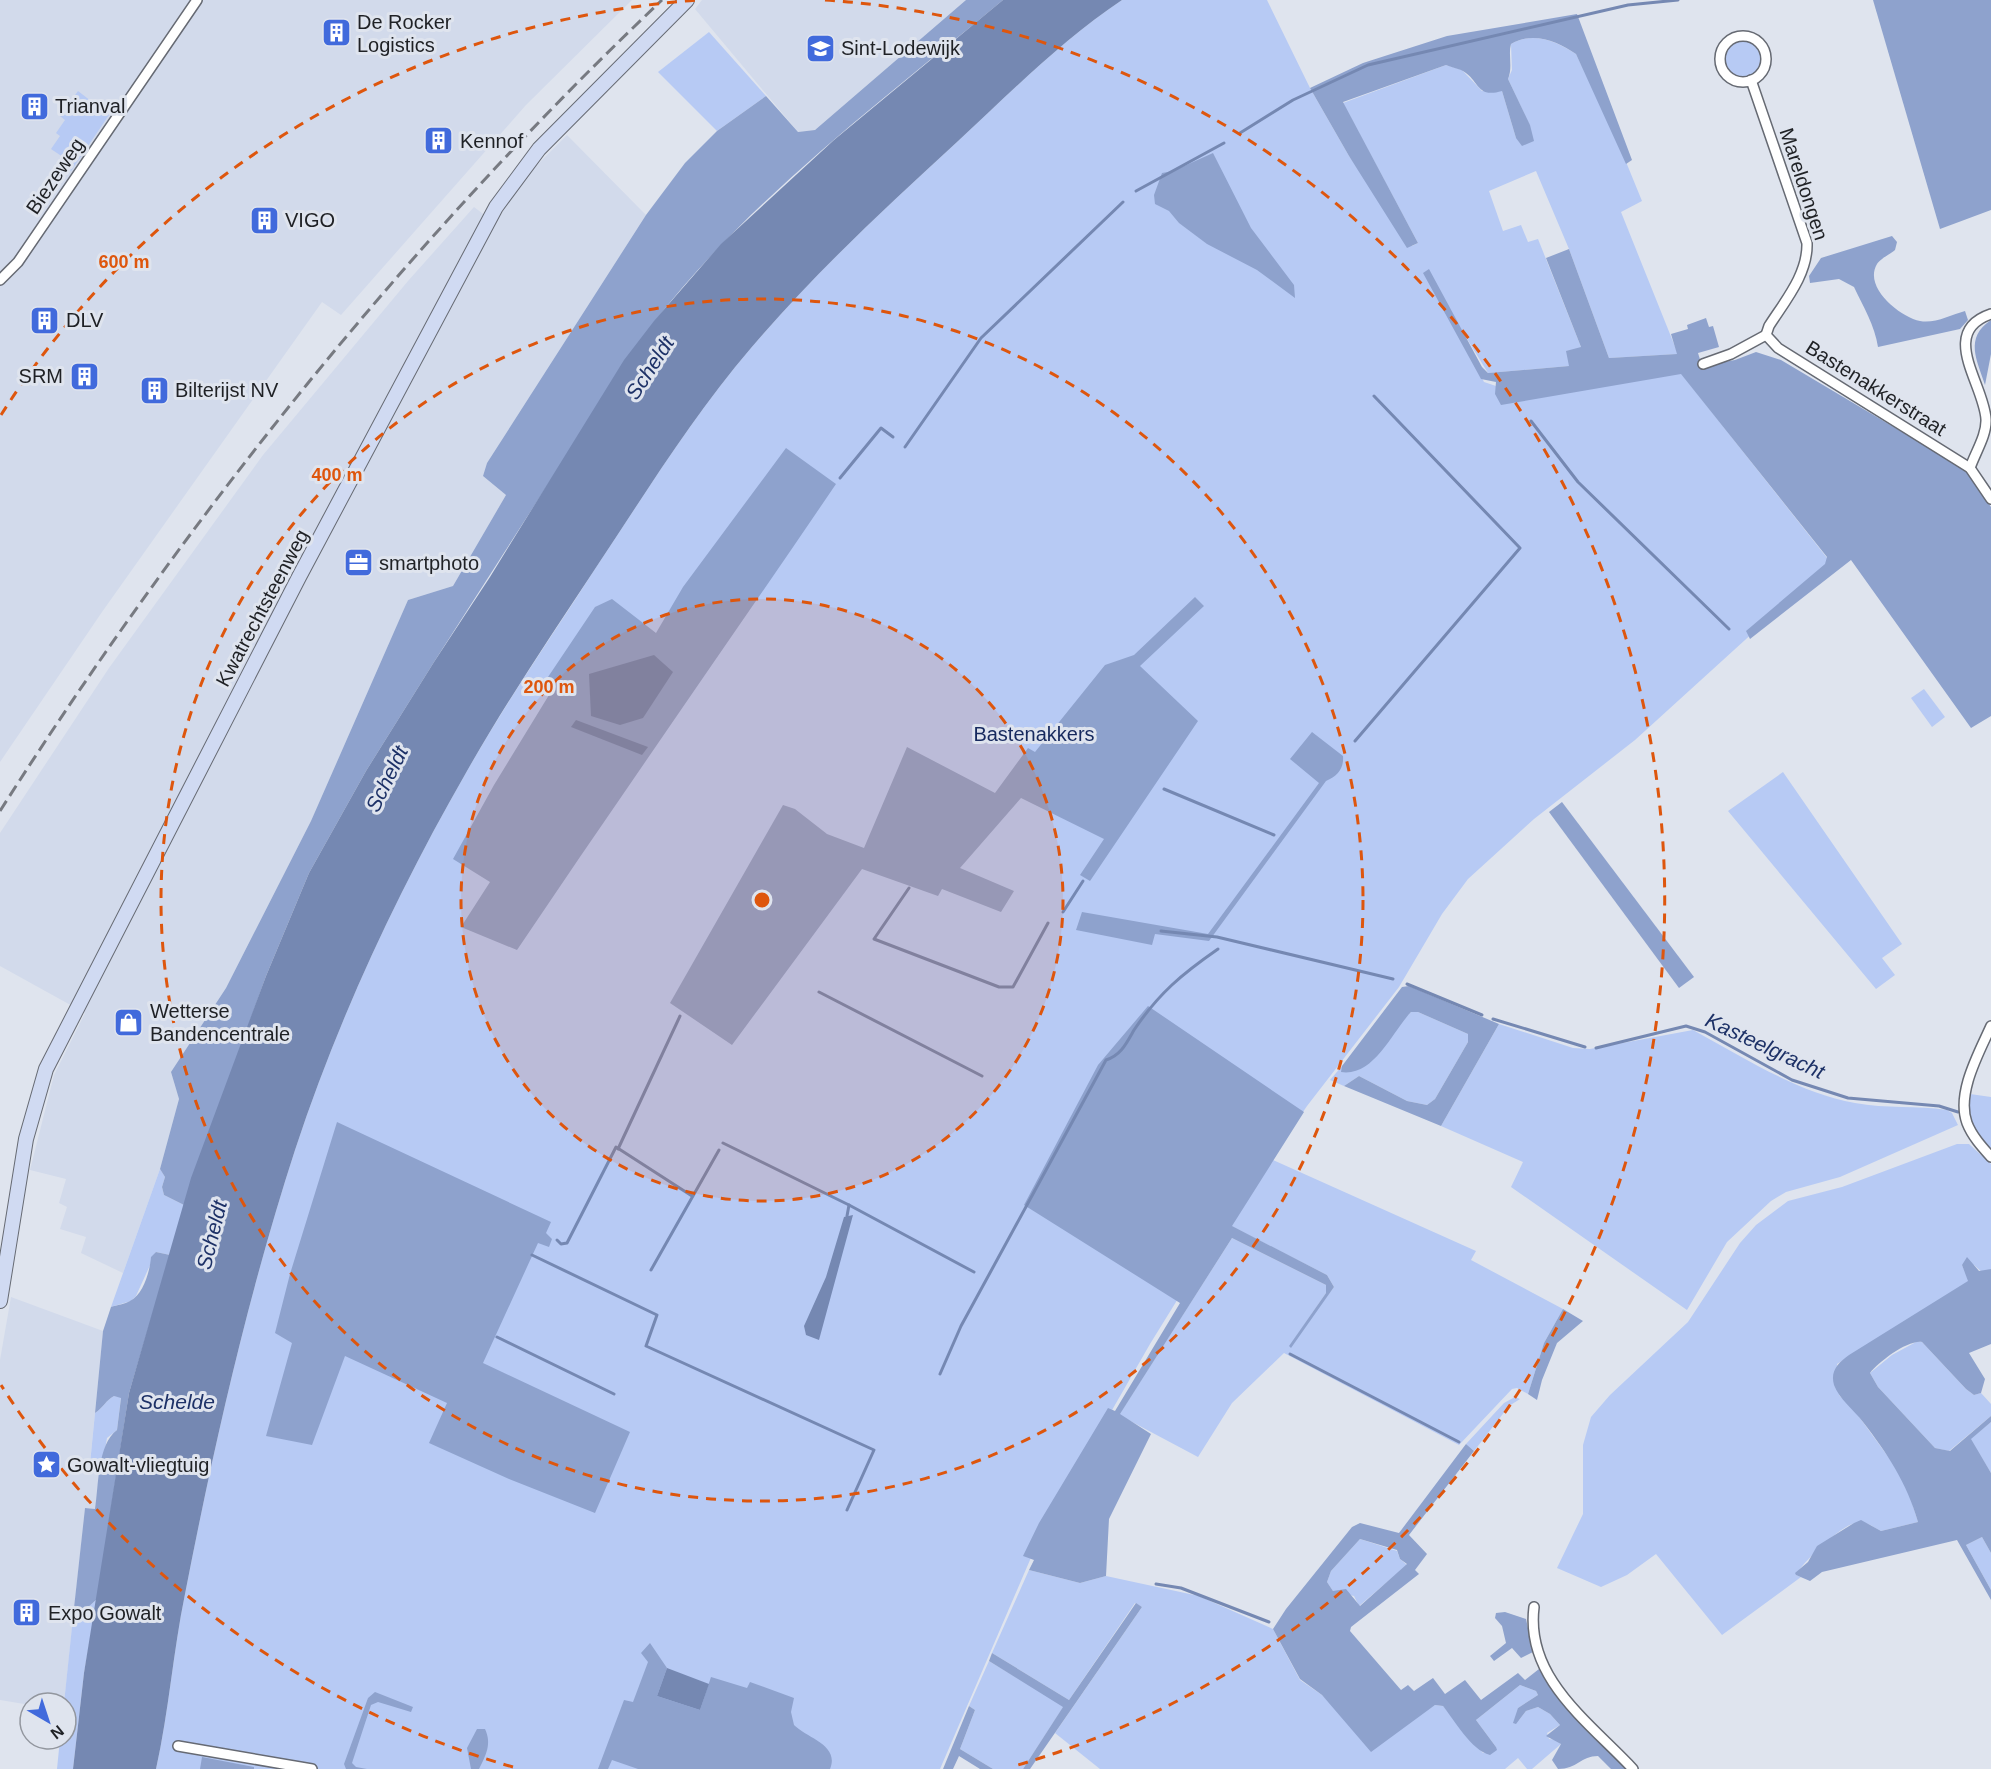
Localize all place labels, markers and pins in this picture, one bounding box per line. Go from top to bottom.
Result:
place label: De Rocker Logistics [357,11,452,56]
building icon: De Rocker Logistics [320,17,352,49]
school or university icon: Sint-Lodewijk [804,32,836,64]
place label: Sint-Lodewijk [841,37,961,59]
building icon: Trianval [18,90,50,122]
place label: Trianval [55,95,125,117]
building icon: Kennof [423,125,455,157]
place label: Kennof [460,130,524,152]
building icon: VIGO [248,204,280,236]
place label: VIGO [285,209,335,231]
building icon: DLV [29,304,61,336]
place label: DLV [66,309,104,331]
building icon: SRM [68,360,100,392]
place label: SRM [19,365,63,387]
building icon: Bilterijst NV [138,374,170,406]
place label: Bilterijst NV [175,379,279,401]
office icon: smartphoto [342,547,374,579]
place label: smartphoto [379,552,479,574]
centre of rings [752,890,772,910]
place label: Wetterse Bandencentrale [150,1000,290,1045]
shop icon: Wetterse Bandencentrale [113,1006,145,1038]
place icon: Gowalt-vliegtuig [30,1449,62,1481]
place label: Gowalt-vliegtuig [67,1454,209,1476]
building icon: Expo Gowalt [11,1597,43,1629]
place label: Expo Gowalt [48,1602,162,1624]

